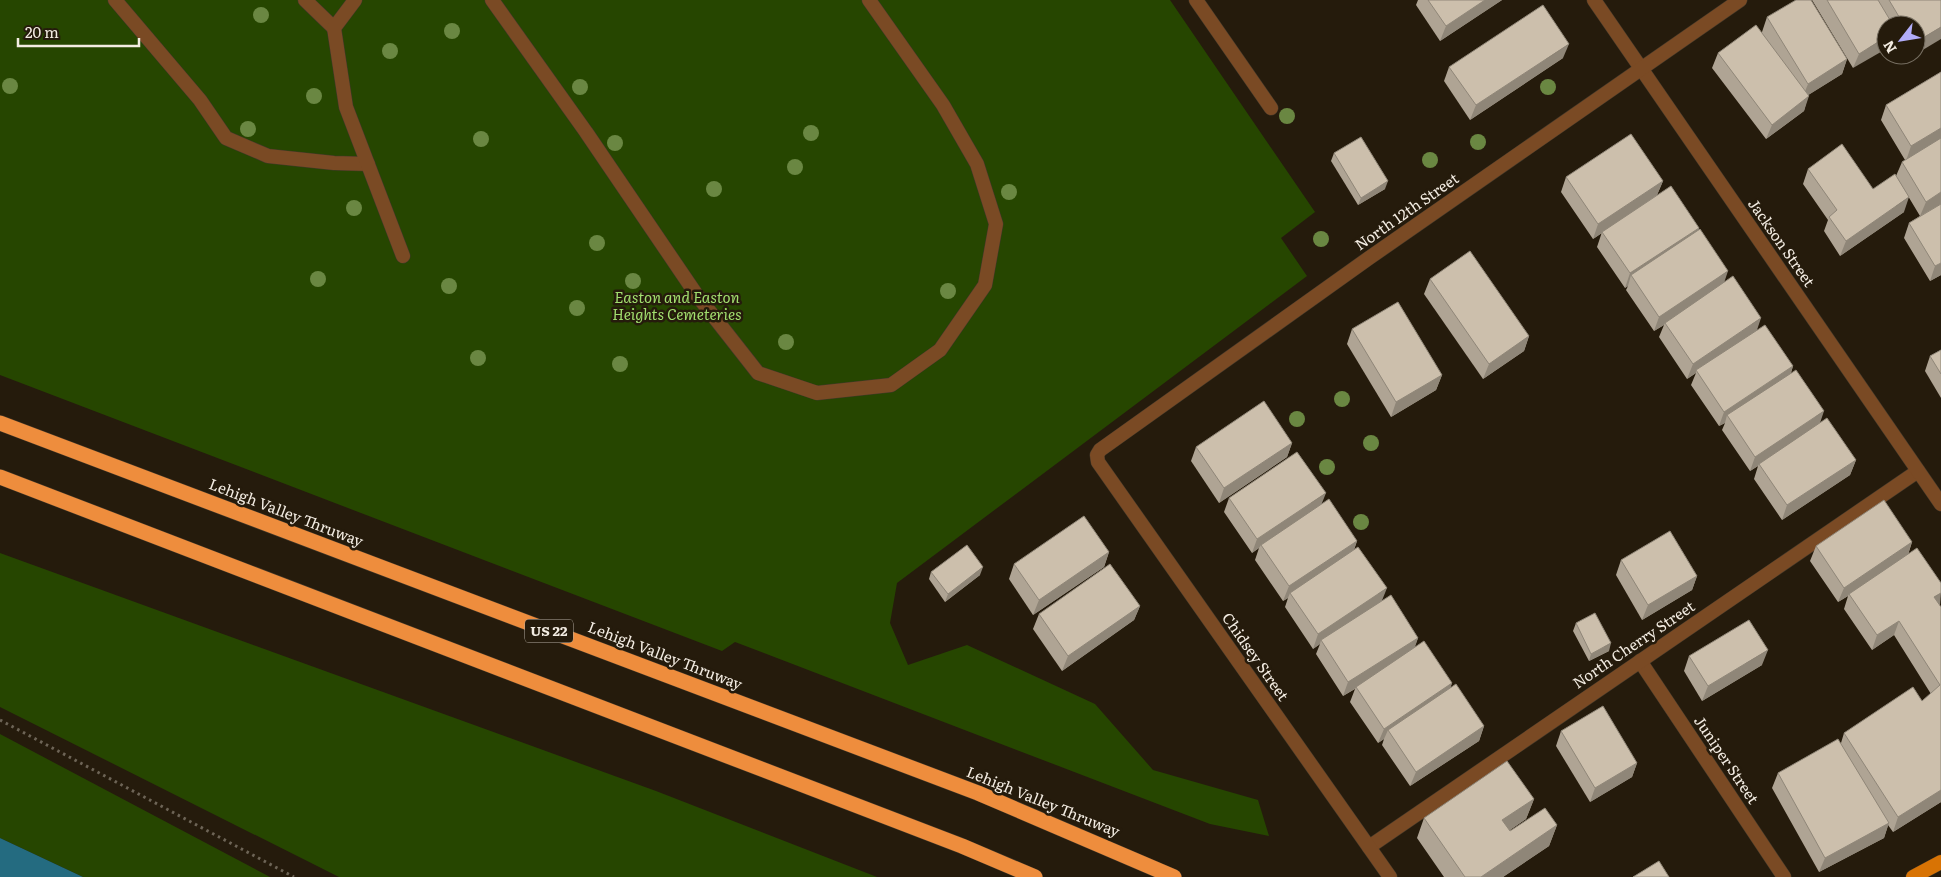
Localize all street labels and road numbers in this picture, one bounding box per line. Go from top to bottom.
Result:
street label: North 12th Street [1350,166,1463,255]
street label: Jackson Street [1743,193,1821,291]
street label: Lehigh Valley Thruway [206,472,367,552]
street label: North Cherry Street [1567,594,1699,693]
street label: Chidsey Street [1217,607,1295,705]
street label: Lehigh Valley Thruway [585,615,746,695]
road number: US 22 [525,620,573,642]
street label: Juniper Street [1689,710,1765,808]
street label: Lehigh Valley Thruway [963,759,1124,842]

